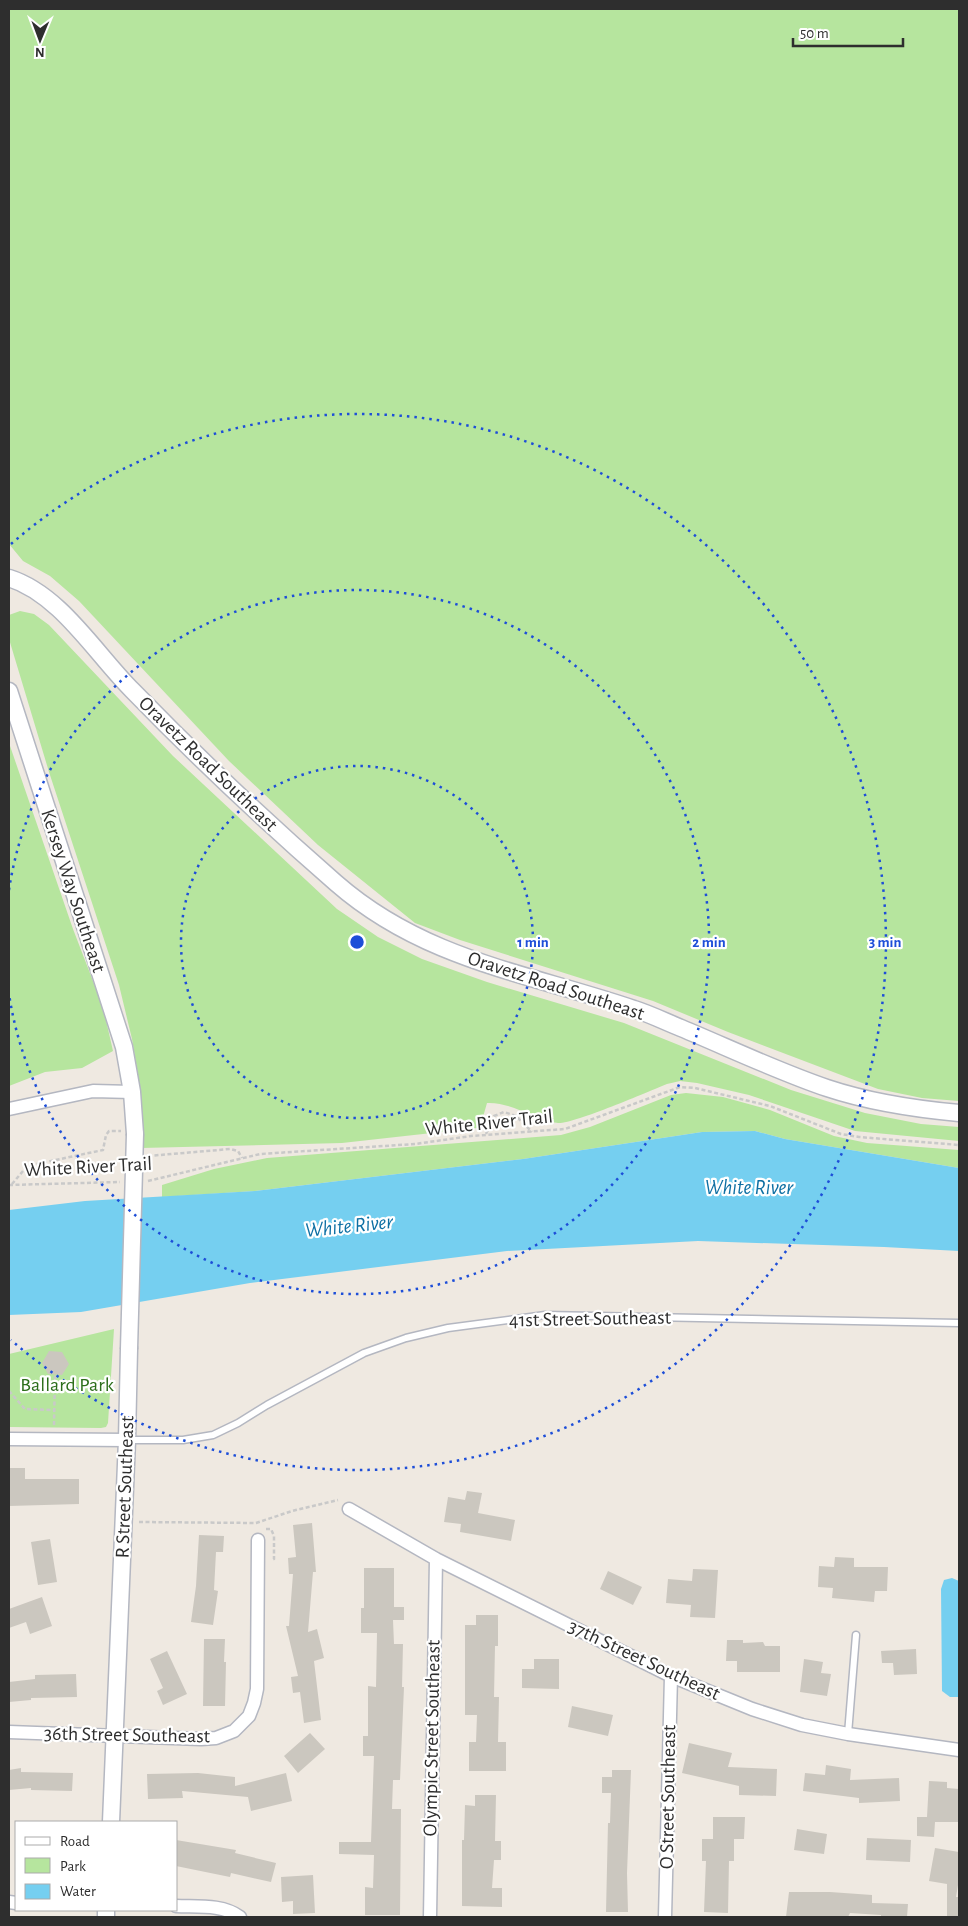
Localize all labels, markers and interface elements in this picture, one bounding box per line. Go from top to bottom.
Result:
north arrow [15,15,65,65]
scale bar [793,15,903,47]
text: 50 m [800,26,829,41]
text: N [35,45,45,59]
street label: Oravetz Road Southeast [135,693,282,836]
street label: Kersey Way Southeast [37,807,109,976]
centre of rings [348,933,366,951]
text: 1 min [517,935,549,950]
text: 2 min [692,935,726,950]
text: 3 min [869,935,901,950]
street label: Oravetz Road Southeast [465,948,647,1024]
street label: White River Trail [424,1106,554,1140]
street label: White River Trail [23,1154,153,1180]
water label: White River [705,1177,794,1198]
water label: White River [304,1211,395,1241]
street label: 41st Street Southeast [509,1308,672,1330]
park label: Ballard Park [20,1375,114,1395]
street label: R Street Southeast [113,1415,138,1559]
street label: 37th Street Southeast [565,1616,724,1704]
street label: Olympic Street Southeast [420,1639,444,1836]
street label: 36th Street Southeast [44,1724,211,1746]
street label: O Street Southeast [657,1724,679,1869]
legend [15,1821,178,1911]
text: Road [60,1834,90,1849]
text: Park [60,1859,86,1874]
text: Water [60,1884,96,1899]

